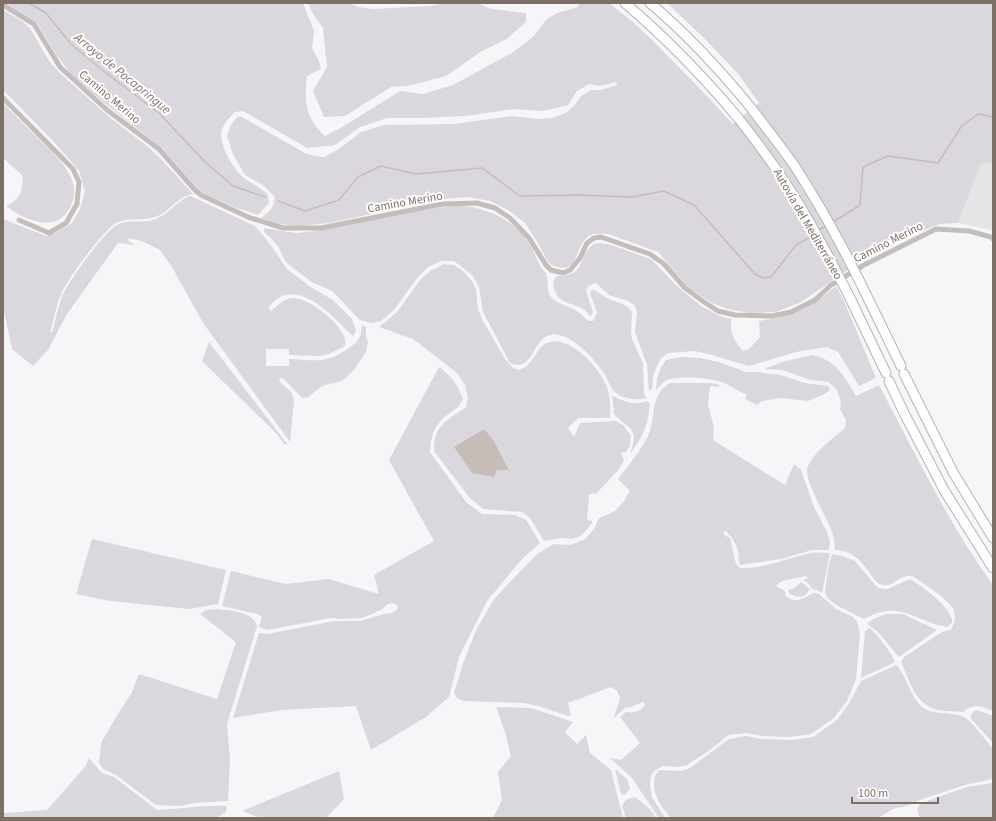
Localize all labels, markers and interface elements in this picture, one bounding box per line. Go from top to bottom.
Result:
water label: Arroyo de Pocapringue [69,28,175,119]
street label: Camino Merino [75,66,144,128]
street label: Autovía del Mediterráneo [769,166,846,283]
street label: Camino Merino [366,188,444,217]
street label: Camino Merino [850,218,926,267]
scale bar [852,779,938,805]
text: 100 m [858,785,888,802]

